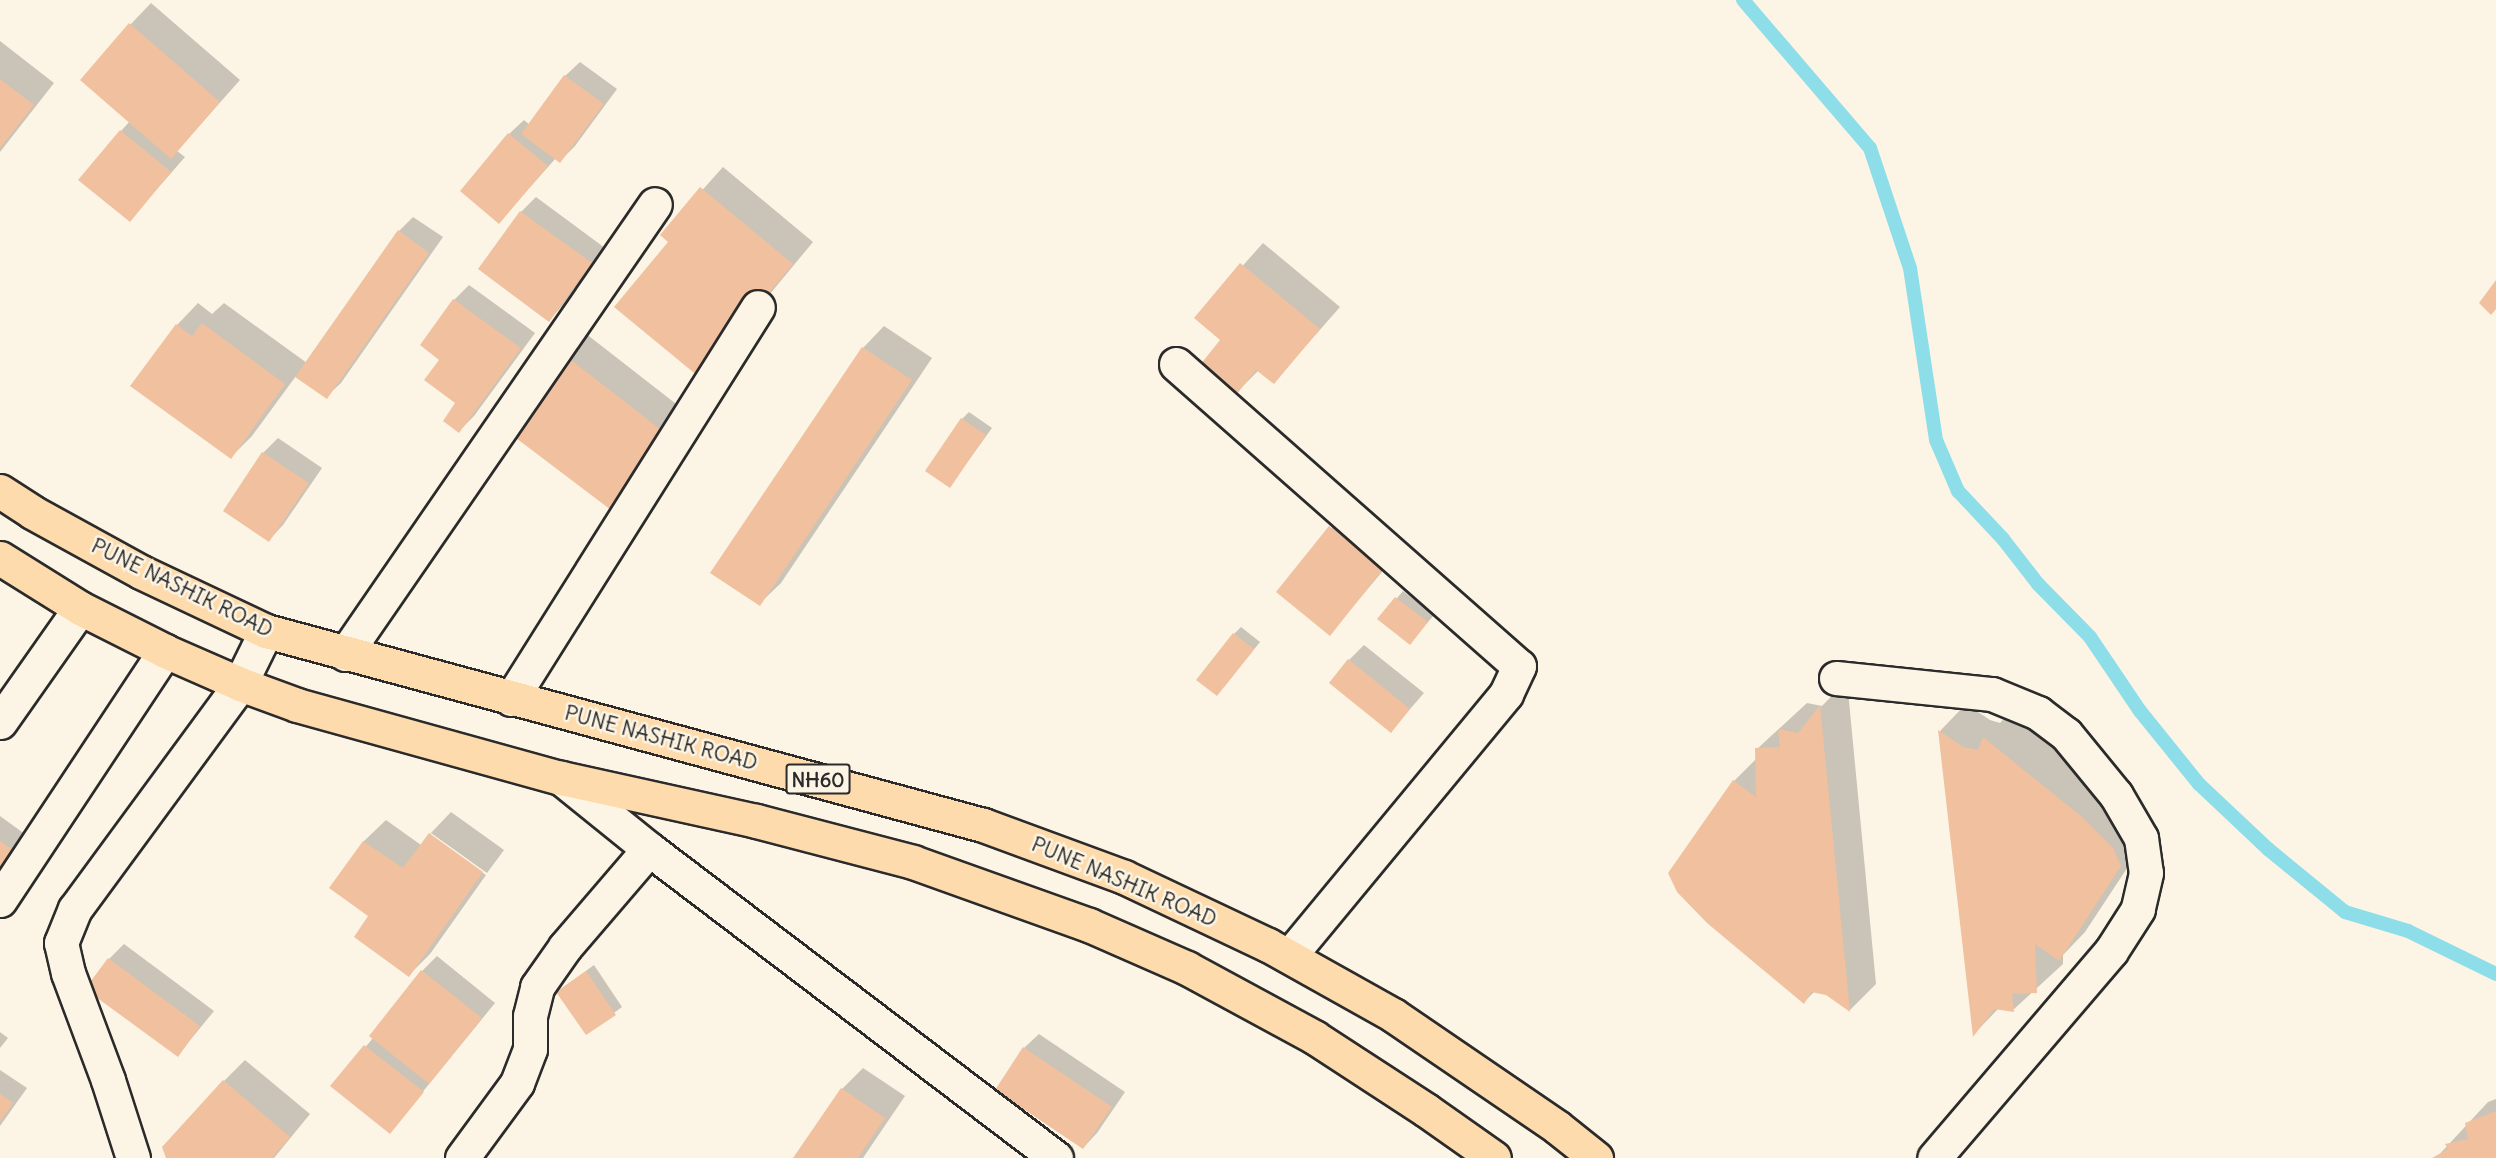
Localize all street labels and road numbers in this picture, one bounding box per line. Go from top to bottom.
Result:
street label: PUNE NASHIK ROAD [87,533,277,643]
street label: PUNE NASHIK ROAD [562,700,760,776]
road number: NH60 [785,762,851,796]
street label: PUNE NASHIK ROAD [1028,832,1220,932]

